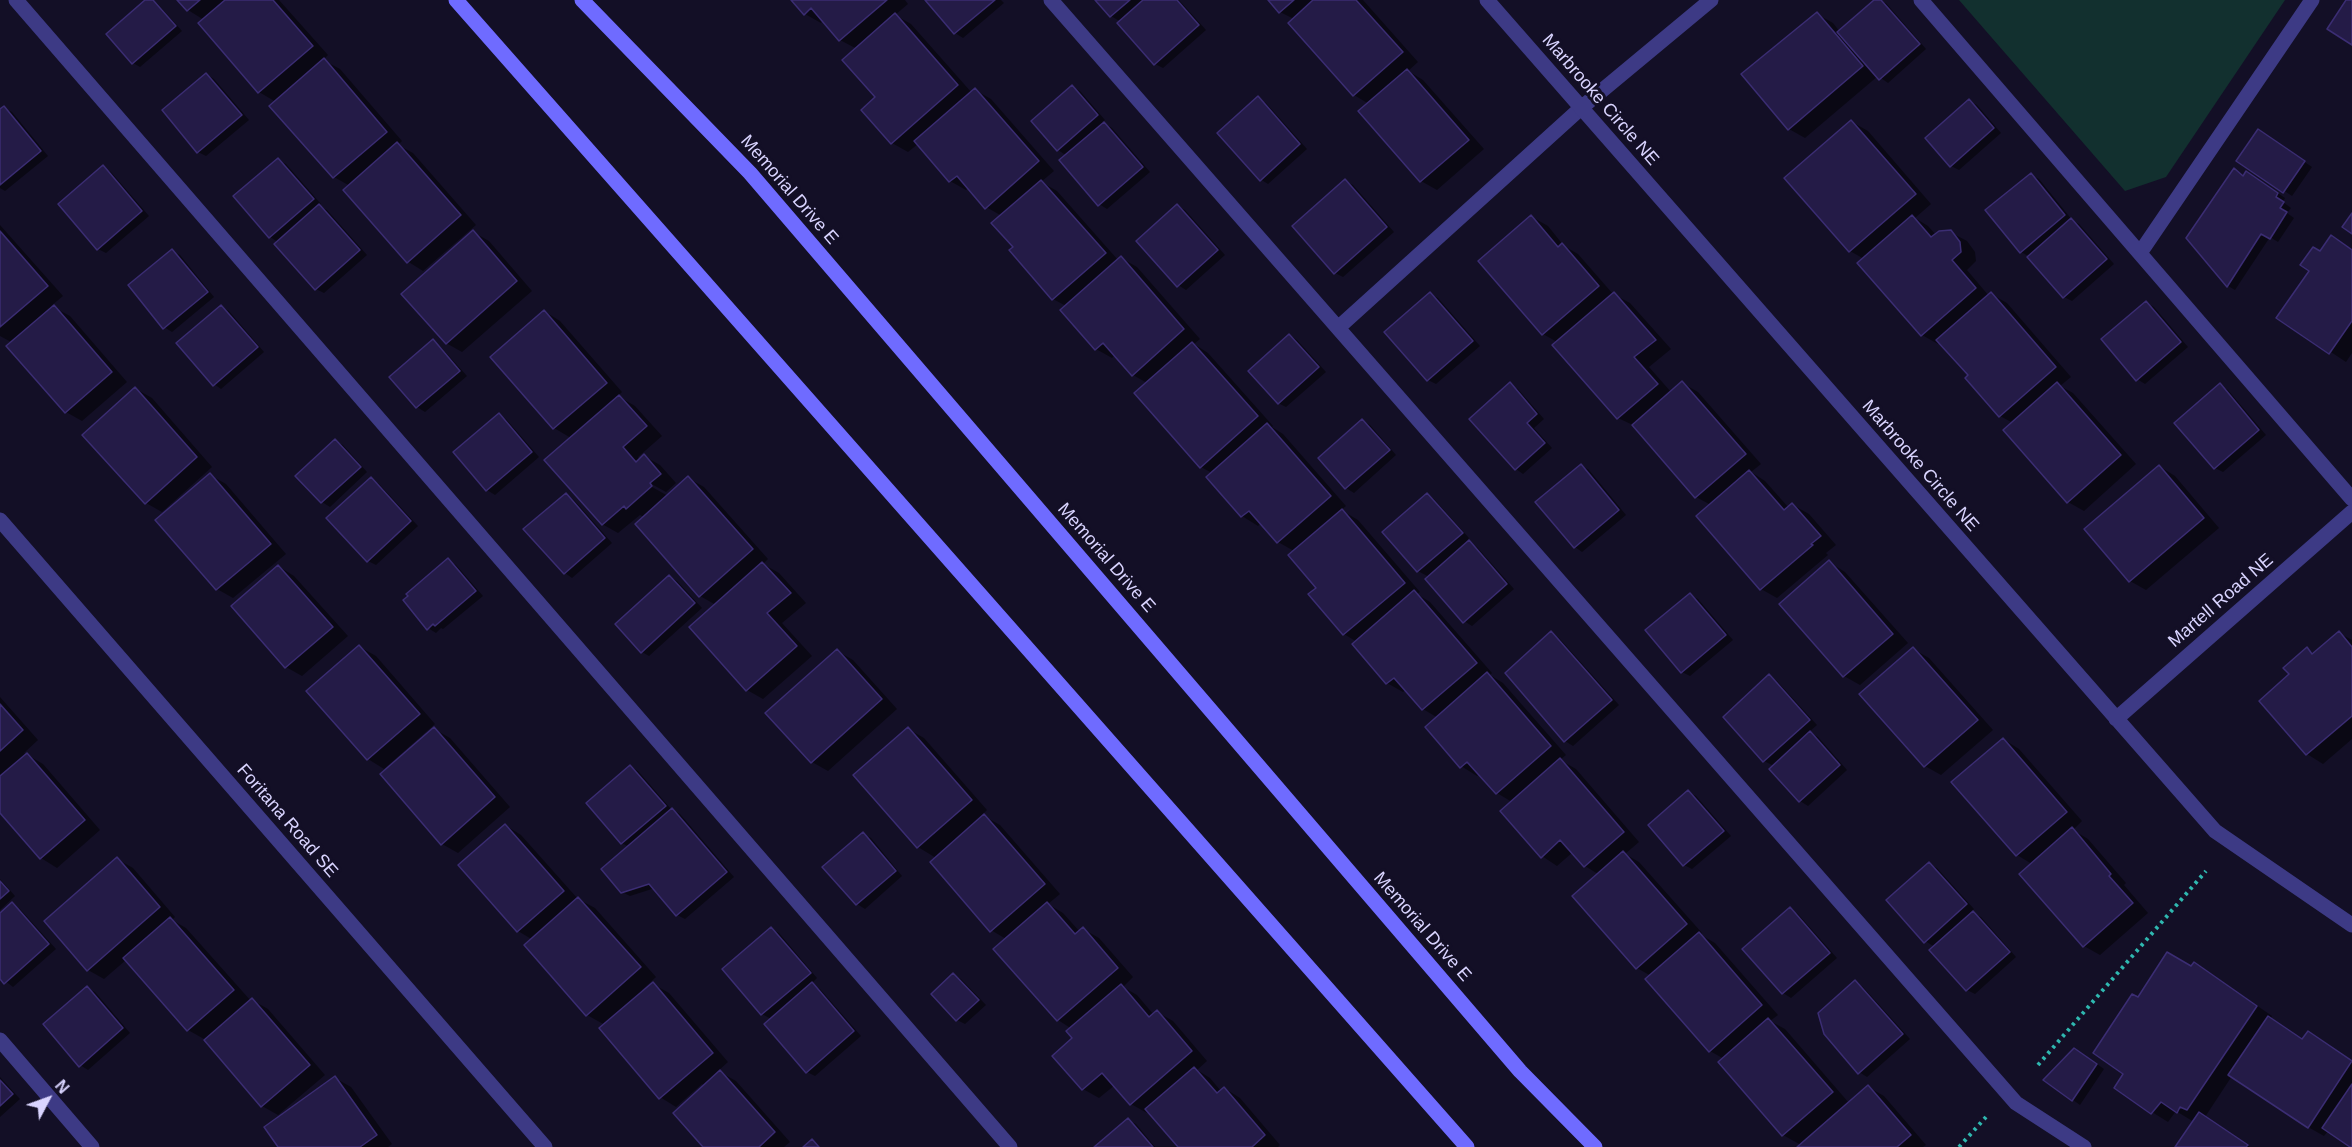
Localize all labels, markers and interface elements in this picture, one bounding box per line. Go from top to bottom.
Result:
street label: Marbrooke Circle NE [1537,30,1663,170]
street label: Memorial Drive E [736,131,842,249]
street label: Marbrooke Circle NE [1857,396,1983,536]
street label: Memorial Drive E [1053,499,1159,617]
street label: Martell Road NE [2164,550,2278,652]
street label: Foritana Road SE [232,760,342,882]
street label: Memorial Drive E [1369,868,1475,986]
north arrow [18,1069,78,1129]
text: N [52,1077,72,1097]

